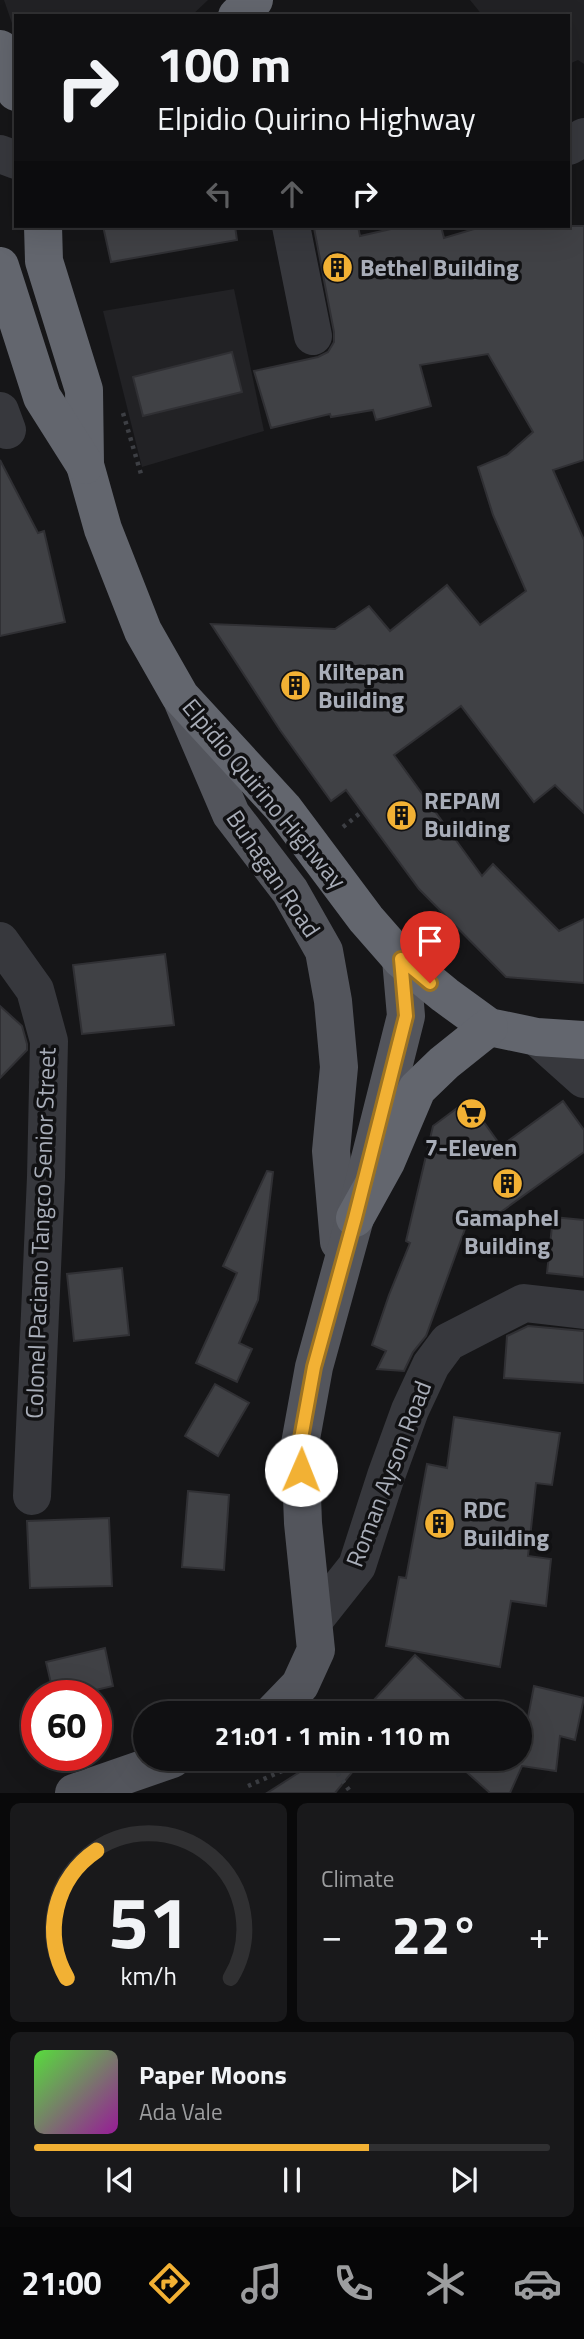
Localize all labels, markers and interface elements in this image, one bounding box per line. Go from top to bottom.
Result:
text: 100 m [157,26,291,101]
icon: right [42,42,133,133]
text: Elpidio Quirino Highway [157,94,476,142]
icon: left [200,175,238,213]
icon: ahead [273,175,311,213]
icon: right [346,175,384,213]
place label: Bethel Building [360,249,519,285]
building icon: Bethel Building [320,251,354,285]
place label: Kiltepan Building [318,653,404,717]
building icon: Kiltepan Building [278,669,312,703]
street label: Elpidio Quirino Highway [174,690,356,897]
place label: REPAM Building [424,782,510,846]
building icon: REPAM Building [384,798,418,832]
street label: Buhagan Road [218,802,330,944]
pin [400,911,460,983]
icon: arrive [411,922,449,960]
street label: Colonel Paciano Tangco Senior Street [16,1046,64,1419]
supermarket icon: 7-Eleven [454,1097,488,1131]
place label: 7-Eleven [425,1129,517,1165]
building icon: Gamaphel Building [490,1167,524,1201]
place label: Gamaphel Building [455,1199,559,1263]
street label: Roman Ayson Road [336,1375,440,1572]
position arrow [264,1433,338,1507]
place label: RDC Building [463,1491,549,1555]
building icon: RDC Building [423,1507,457,1541]
speed limit sign: 60 [21,1680,112,1771]
text: 21:01 · 1 min · 110 m [215,1716,450,1755]
text: Climate [321,1861,394,1896]
text: 51 [108,1867,189,1977]
text: 22° [392,1895,479,1974]
text: − [321,1906,342,1964]
text: + [529,1906,550,1964]
text: km/h [120,1957,177,1995]
text: Paper Moons [139,2055,287,2094]
text: Ada Vale [139,2094,223,2129]
icon: previous [101,2161,139,2199]
icon: pause [273,2161,311,2199]
icon: next [445,2161,483,2199]
text: 21:00 [22,2259,101,2307]
icon: directions [145,2259,194,2308]
icon: music [237,2259,286,2308]
icon: phone [329,2259,378,2308]
icon: climate [421,2259,470,2308]
icon: car [513,2259,562,2308]

